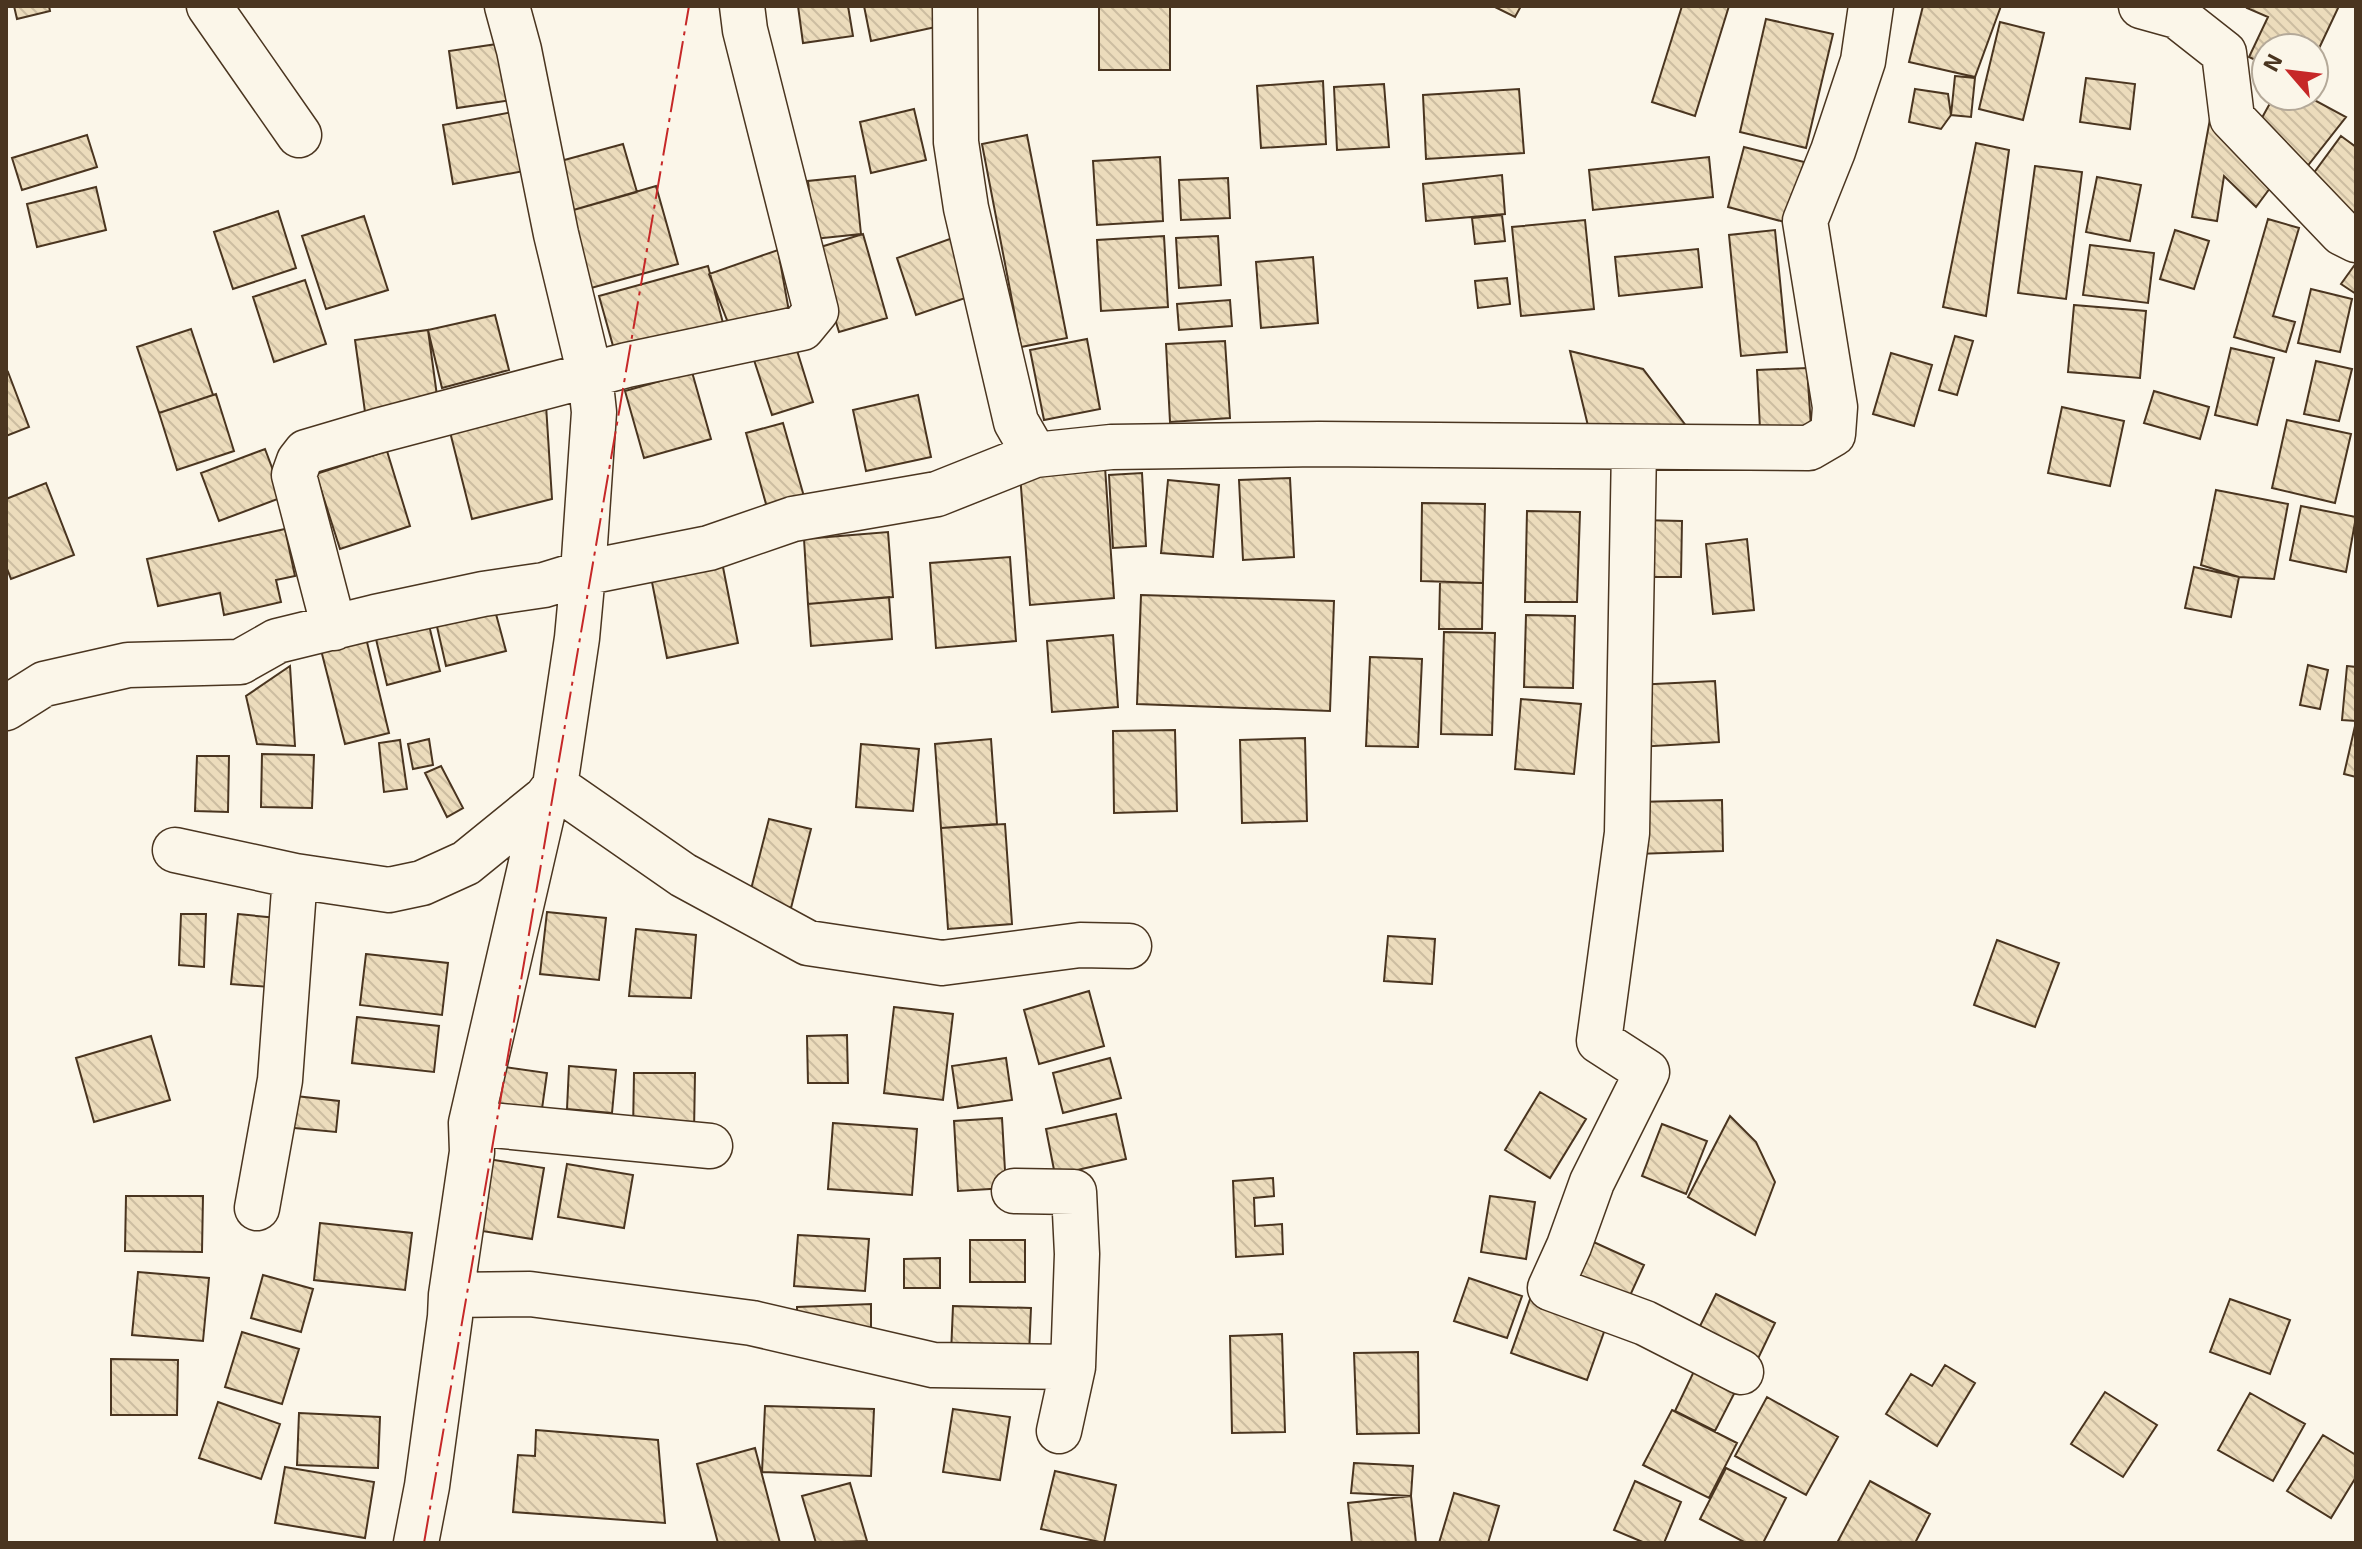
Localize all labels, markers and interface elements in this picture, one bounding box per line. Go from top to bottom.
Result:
north arrow [2250,32,2330,112]
text: N [2256,49,2287,75]

